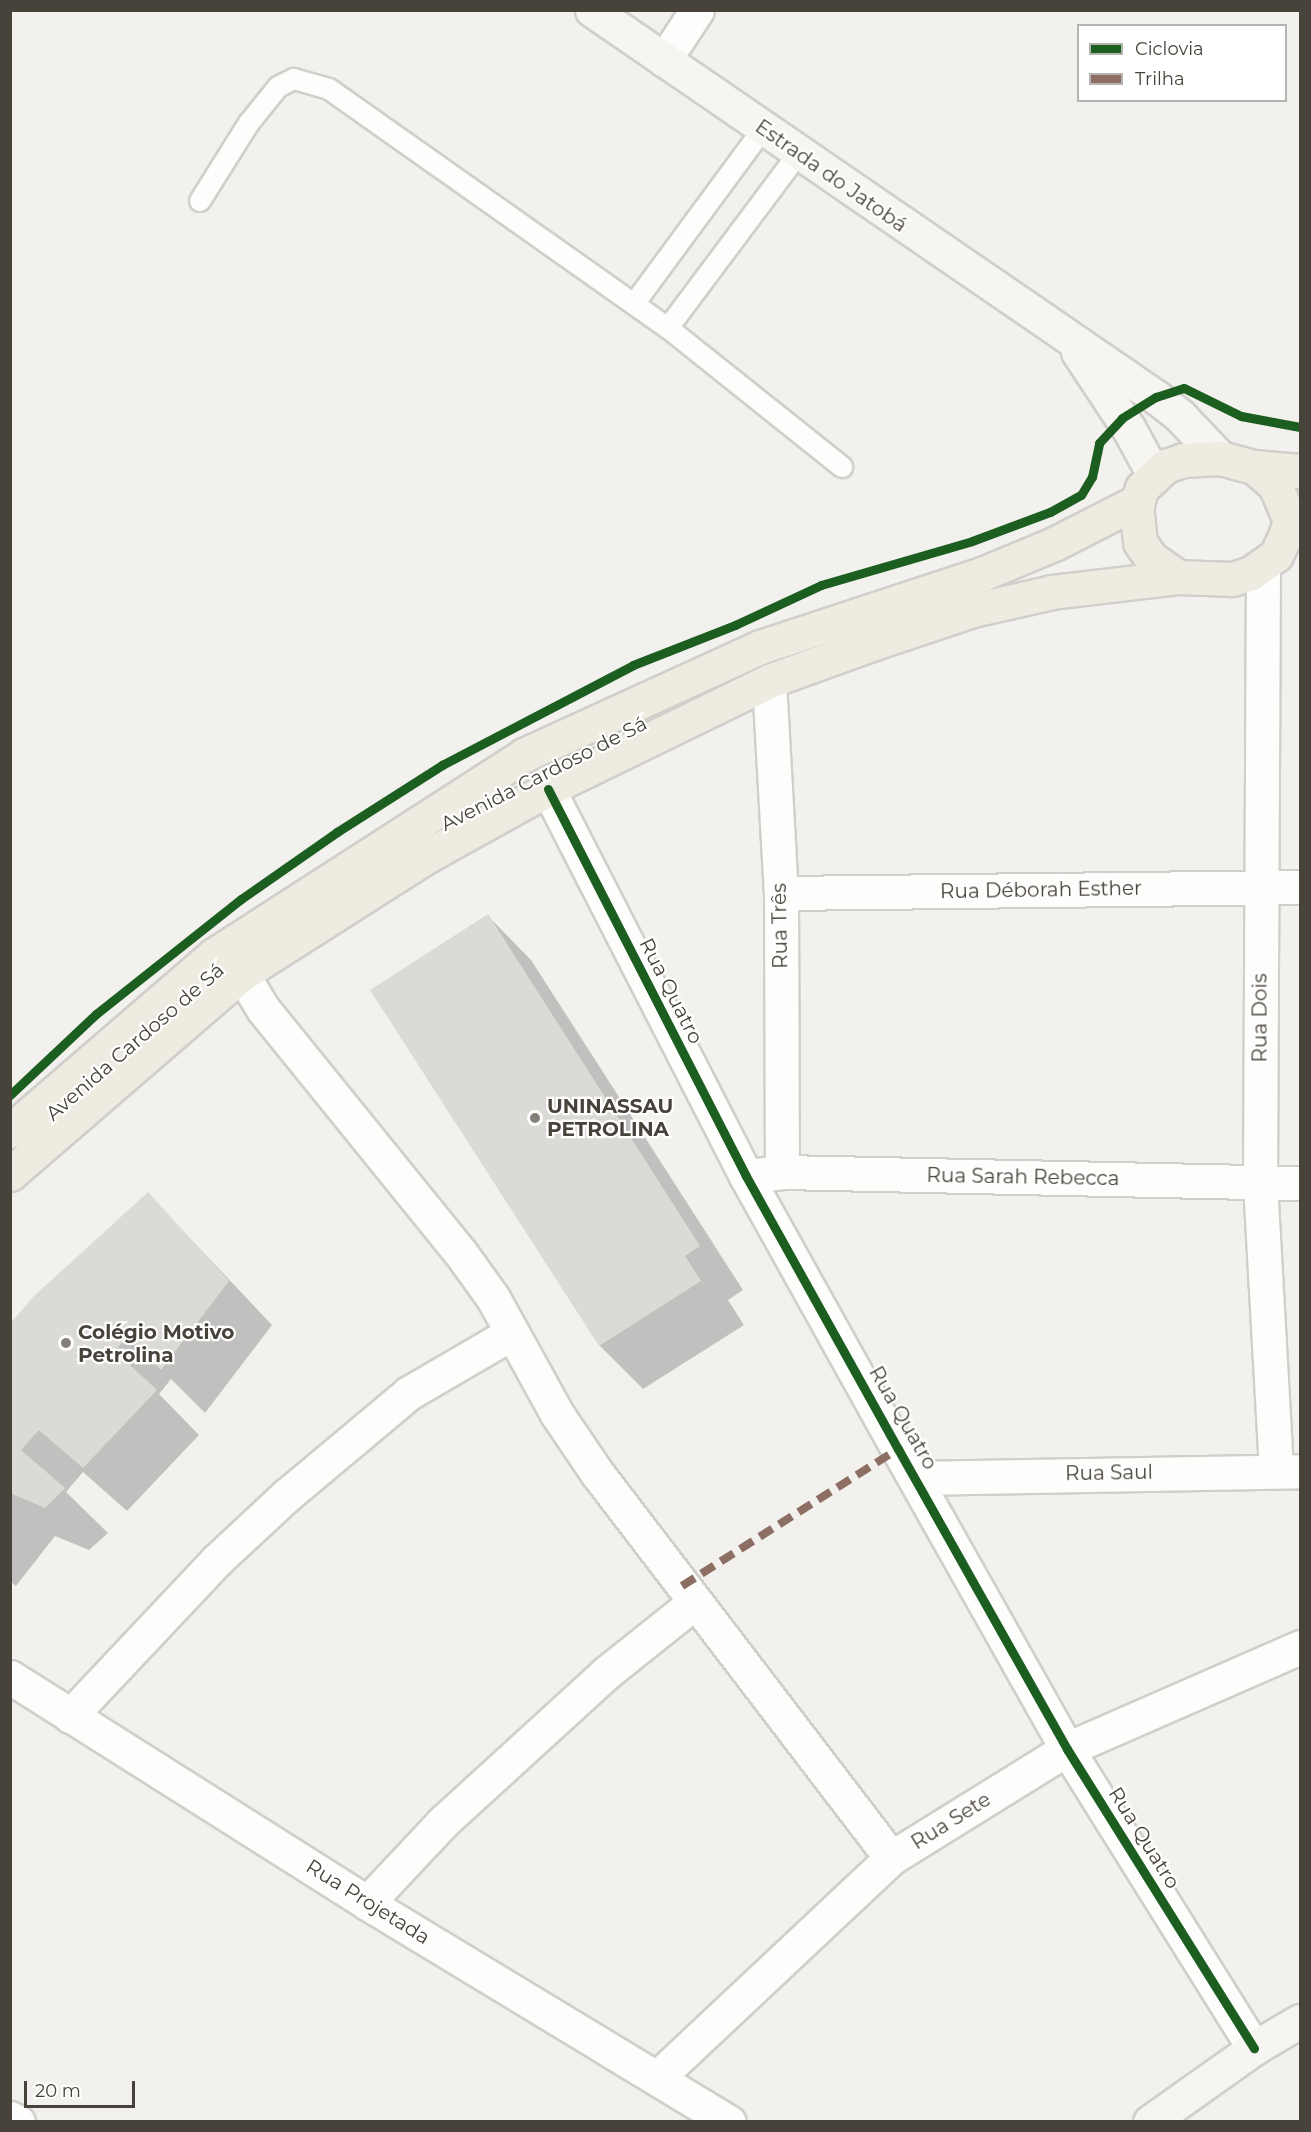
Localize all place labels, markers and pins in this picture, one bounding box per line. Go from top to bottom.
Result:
place label: UNINASSAU PETROLINA [547,1094,673,1141]
marker: UNINASSAU PETROLINA [528,1111,542,1125]
place label: Colégio Motivo Petrolina [78,1320,234,1367]
marker: Colégio Motivo Petrolina [59,1336,73,1350]

